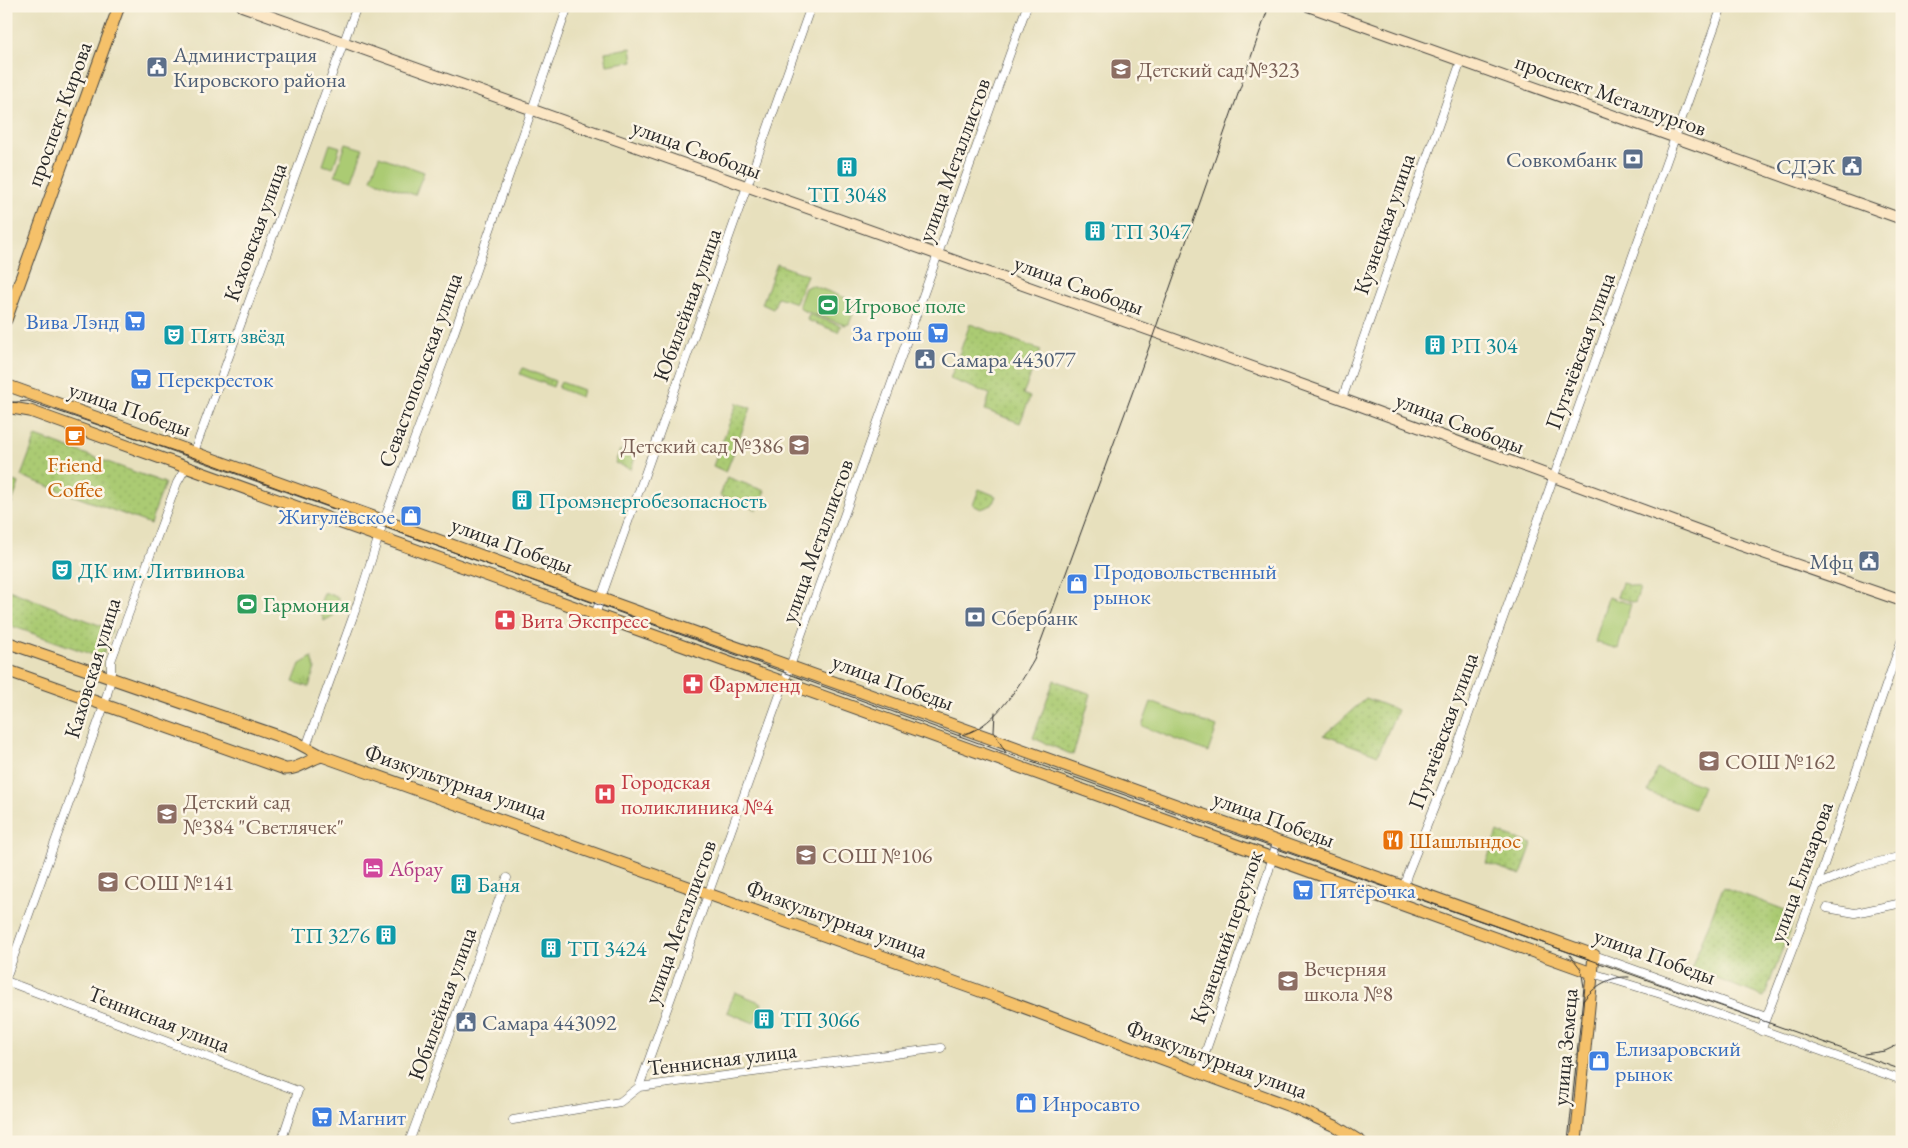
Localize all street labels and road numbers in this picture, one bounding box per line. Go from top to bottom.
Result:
street label: проспект Кирова [19,37,99,190]
street label: проспект Металлургов [1511,47,1711,143]
street label: улица Металлистов [911,74,997,246]
street label: улица Свободы [628,112,766,186]
street label: Кузнецкая улица [1346,149,1422,298]
street label: Каховская улица [216,158,294,305]
street label: Юбилейная улица [646,224,728,386]
street label: улица Свободы [1010,248,1148,322]
street label: Севастопольская улица [371,268,469,471]
street label: Пугачёвская улица [1538,268,1622,433]
street label: улица Победы [65,375,195,443]
street label: улица Свободы [1391,385,1529,461]
street label: улица Металлистов [774,455,860,627]
street label: улица Победы [447,510,577,580]
street label: Каховская улица [57,594,127,742]
street label: улица Победы [828,647,958,717]
street label: Пугачёвская улица [1401,648,1485,813]
street label: Физкультурная улица [361,737,551,827]
street label: улица Победы [1209,784,1339,854]
street label: улица Елизарова [1762,797,1840,946]
street label: улица Металлистов [637,836,723,1008]
street label: Кузнецкий переулок [1183,846,1269,1028]
street label: Физкультурная улица [742,873,932,965]
street label: улица Победы [1590,921,1720,991]
street label: Юбилейная улица [401,923,483,1085]
street label: Теннисная улица [84,979,234,1059]
street label: улица Земеца [1545,987,1585,1107]
street label: Физкультурная улица [1122,1013,1312,1105]
street label: Теннисная улица [646,1035,798,1083]

